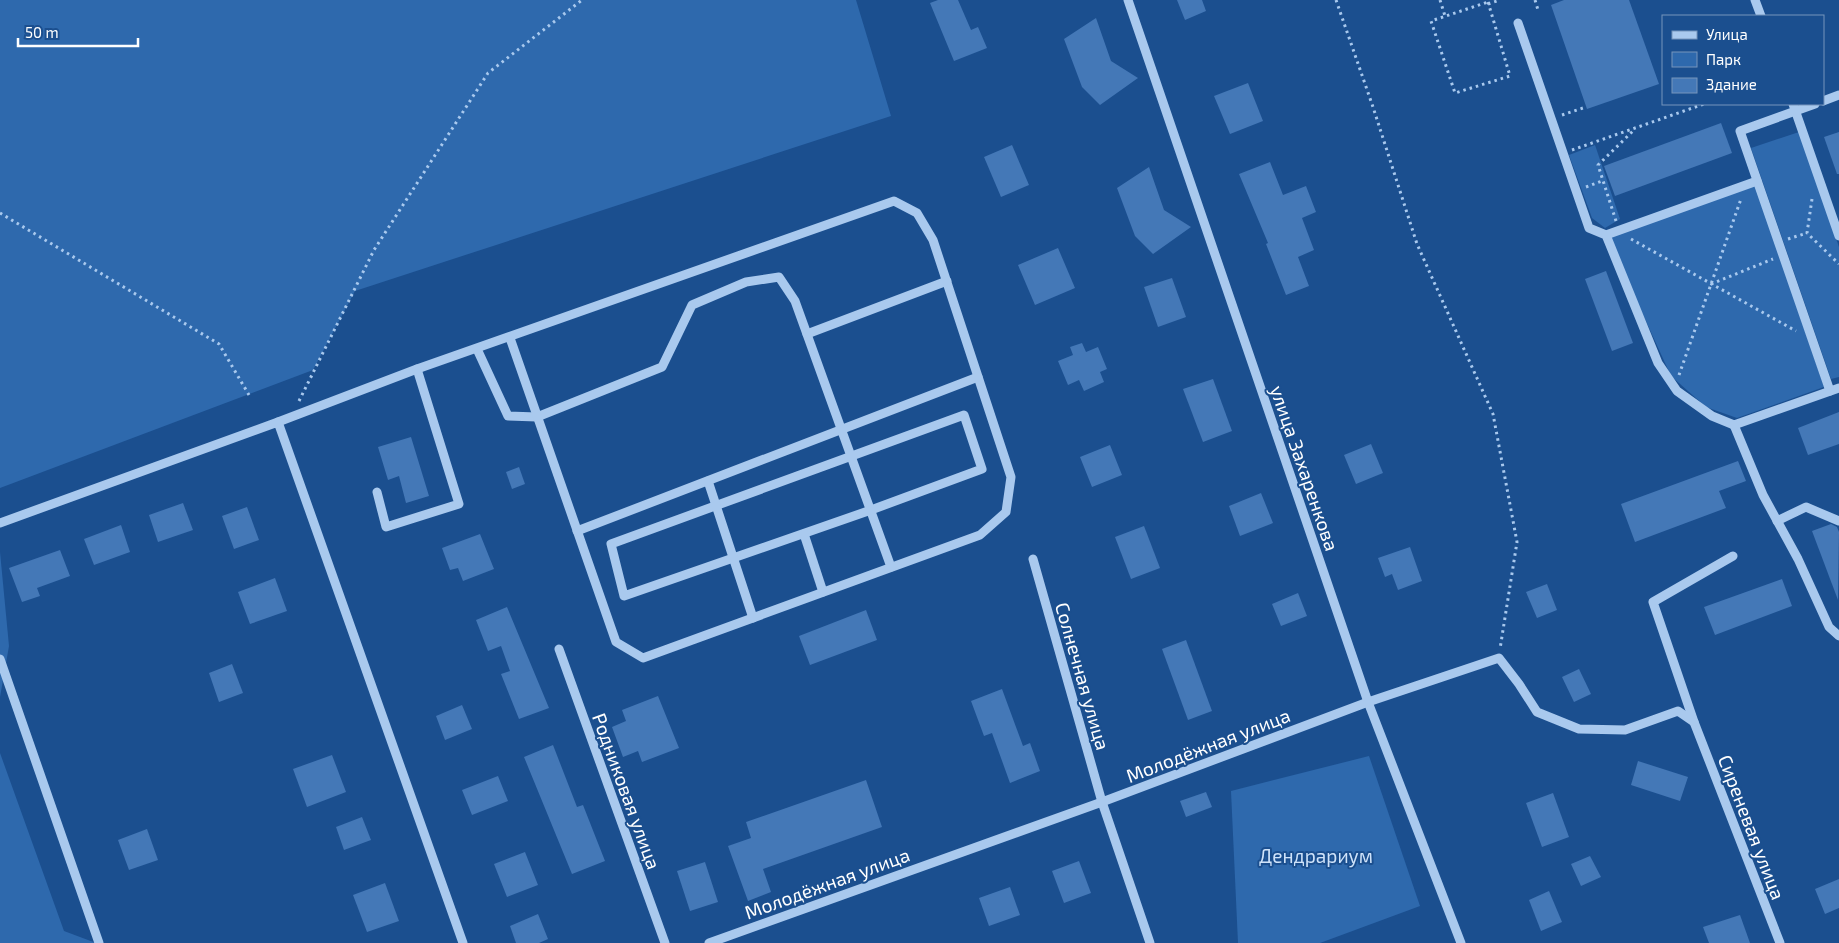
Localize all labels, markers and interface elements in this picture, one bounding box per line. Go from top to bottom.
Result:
scale bar [18,15,138,47]
legend [1662,15,1824,105]
text: 50 m [25,23,59,41]
text: Улица [1706,25,1748,43]
text: Парк [1706,50,1741,68]
text: Здание [1706,75,1757,93]
street label: улица Захаренкова [1265,382,1344,554]
street label: Солнечная улица [1050,599,1115,753]
street label: Молодёжная улица [1123,703,1294,788]
street label: Родниковая улица [587,710,666,873]
street label: Сиреневая улица [1713,751,1790,903]
street label: Молодёжная улица [741,842,913,925]
park label: Дендрариум [1259,844,1373,868]

